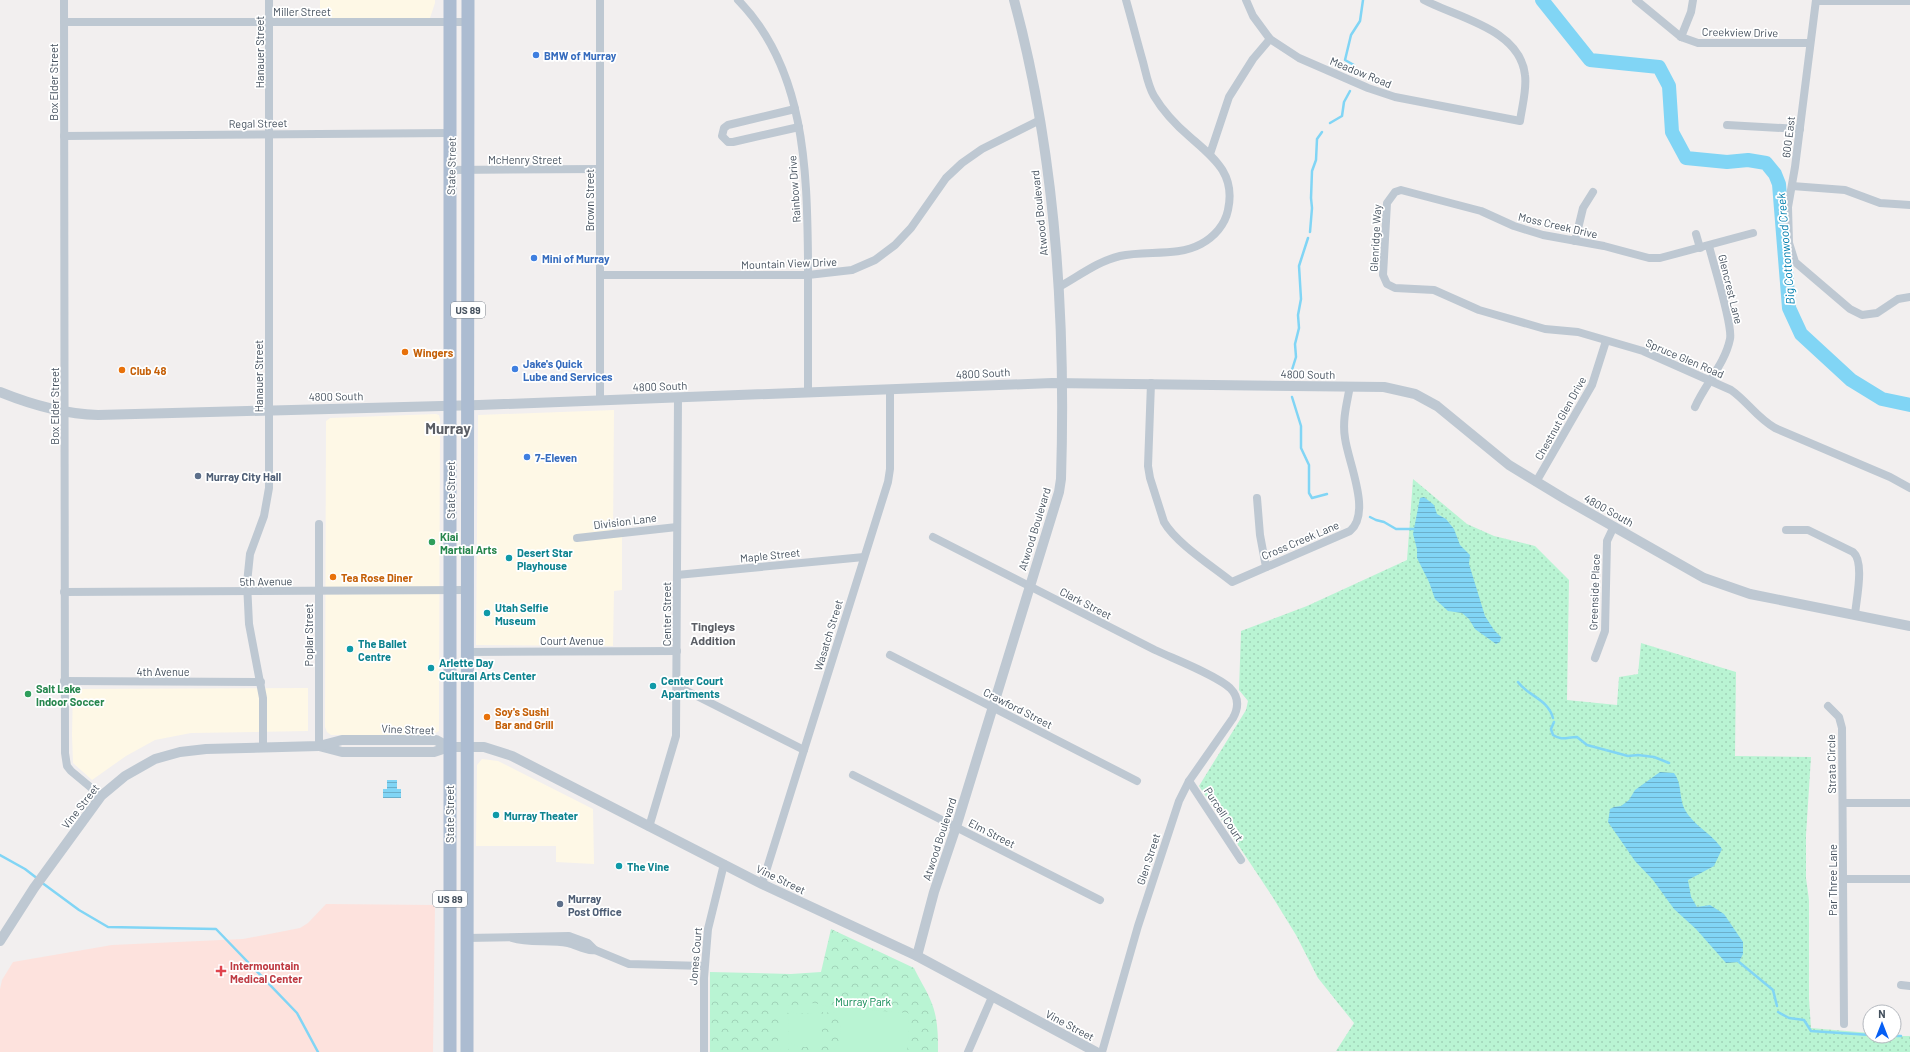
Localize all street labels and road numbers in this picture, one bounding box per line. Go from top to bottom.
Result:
street label: Miller Street [273,5,331,18]
street label: Hanauer Street [253,16,266,88]
street label: Creekview Drive [1702,25,1778,39]
street label: Box Elder Street [47,43,60,121]
street label: Meadow Road [1328,54,1394,90]
street label: 600 East [1779,115,1797,159]
street label: Regal Street [228,116,288,130]
street label: State Street [444,137,458,195]
street label: McHenry Street [488,153,562,166]
street label: Rainbow Drive [785,155,803,223]
street label: Brown Street [583,169,596,231]
street label: Atwood Boulevard [1028,169,1050,257]
street label: Glenridge Way [1367,204,1383,272]
street label: Moss Creek Drive [1517,210,1599,240]
street label: Glencrest Lane [1716,253,1746,325]
street label: Mountain View Drive [741,255,837,271]
road number: US 89 [451,302,485,318]
street label: Spruce Glen Road [1644,336,1726,380]
street label: Hanauer Street [252,340,265,412]
street label: 4800 South [955,365,1011,381]
street label: Box Elder Street [48,367,61,445]
street label: 4800 South [1281,367,1336,381]
street label: Chestnut Glen Drive [1532,374,1588,462]
street label: 4800 South [632,379,688,393]
street label: 4800 South [309,389,364,403]
street label: State Street [444,461,457,519]
street label: Atwood Boulevard [1015,486,1053,572]
street label: 4800 South [1582,491,1636,529]
street label: Division Lane [593,511,657,531]
street label: Cross Creek Lane [1259,518,1341,562]
street label: Maple Street [739,545,801,565]
street label: Greenside Place [1586,553,1602,631]
street label: 5th Avenue [240,574,293,588]
street label: Center Street [660,582,673,646]
street label: Clark Street [1058,584,1114,622]
street label: Wasatch Street [811,598,845,672]
street label: Poplar Street [302,604,315,666]
street label: Court Avenue [540,634,604,647]
street label: 4th Avenue [136,665,190,678]
street label: Crawford Street [981,685,1055,731]
street label: Vine Street [381,722,435,736]
street label: Strata Circle [1824,734,1838,794]
street label: Vine Street [58,781,102,831]
street label: State Street [443,785,456,843]
street label: Purcell Court [1202,785,1246,843]
street label: Atwood Boulevard [919,796,959,882]
street label: Elm Street [967,816,1017,850]
street label: Glen Street [1134,832,1162,886]
street label: Par Three Lane [1826,844,1839,916]
street label: Vine Street [754,861,808,897]
road number: US 89 [433,891,467,907]
street label: Jones Court [686,926,704,986]
street label: Vine Street [1043,1007,1097,1043]

